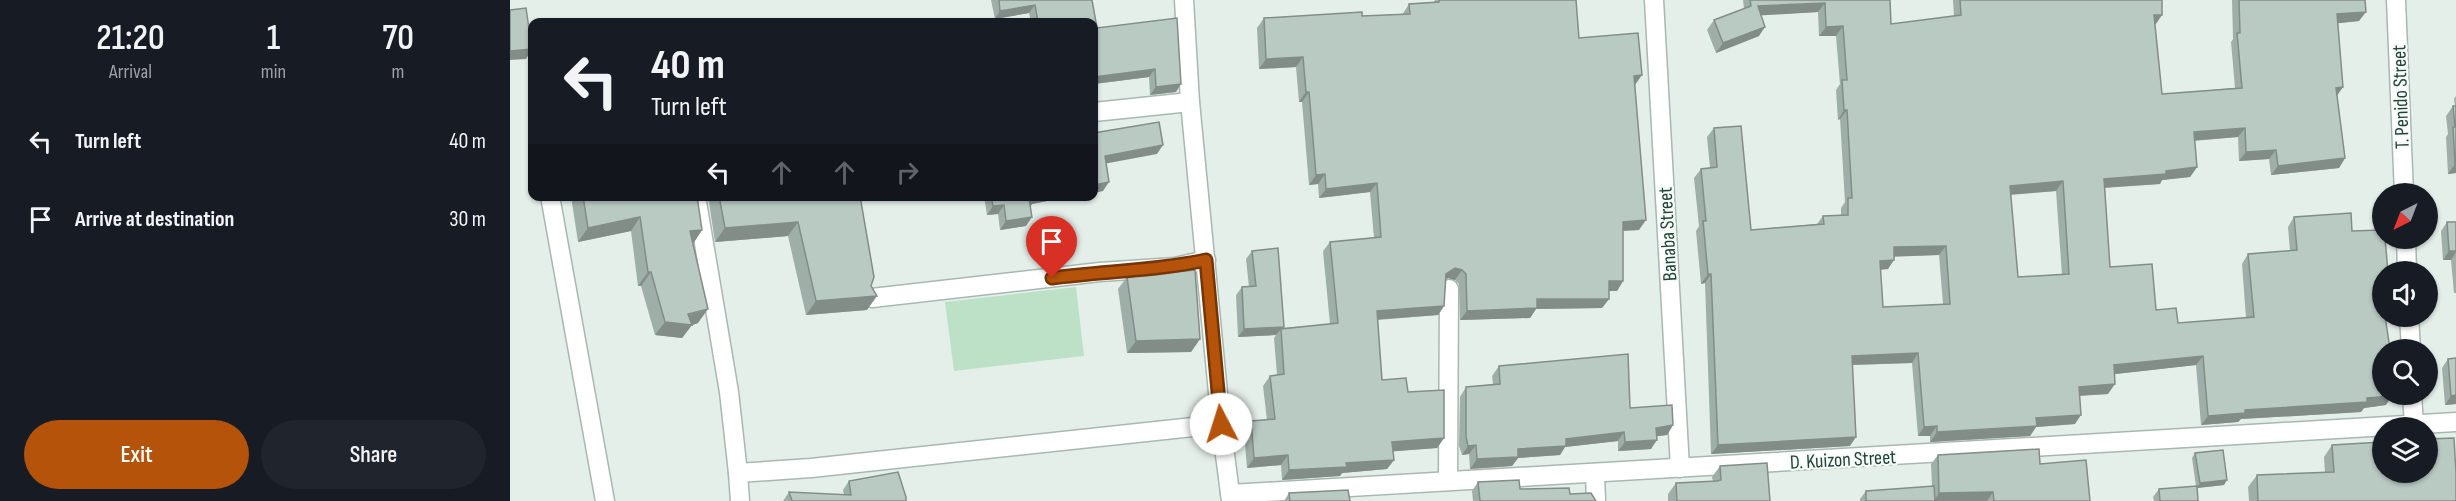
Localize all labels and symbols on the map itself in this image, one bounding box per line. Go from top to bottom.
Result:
street label: T. Penido Street [2387,44,2415,149]
north arrow [2372,183,2438,249]
street label: Banaba Street [1654,186,1682,282]
pin [1026,216,1077,278]
position arrow [1189,392,1253,456]
street label: D. Kuizon Street [1789,445,1897,475]

